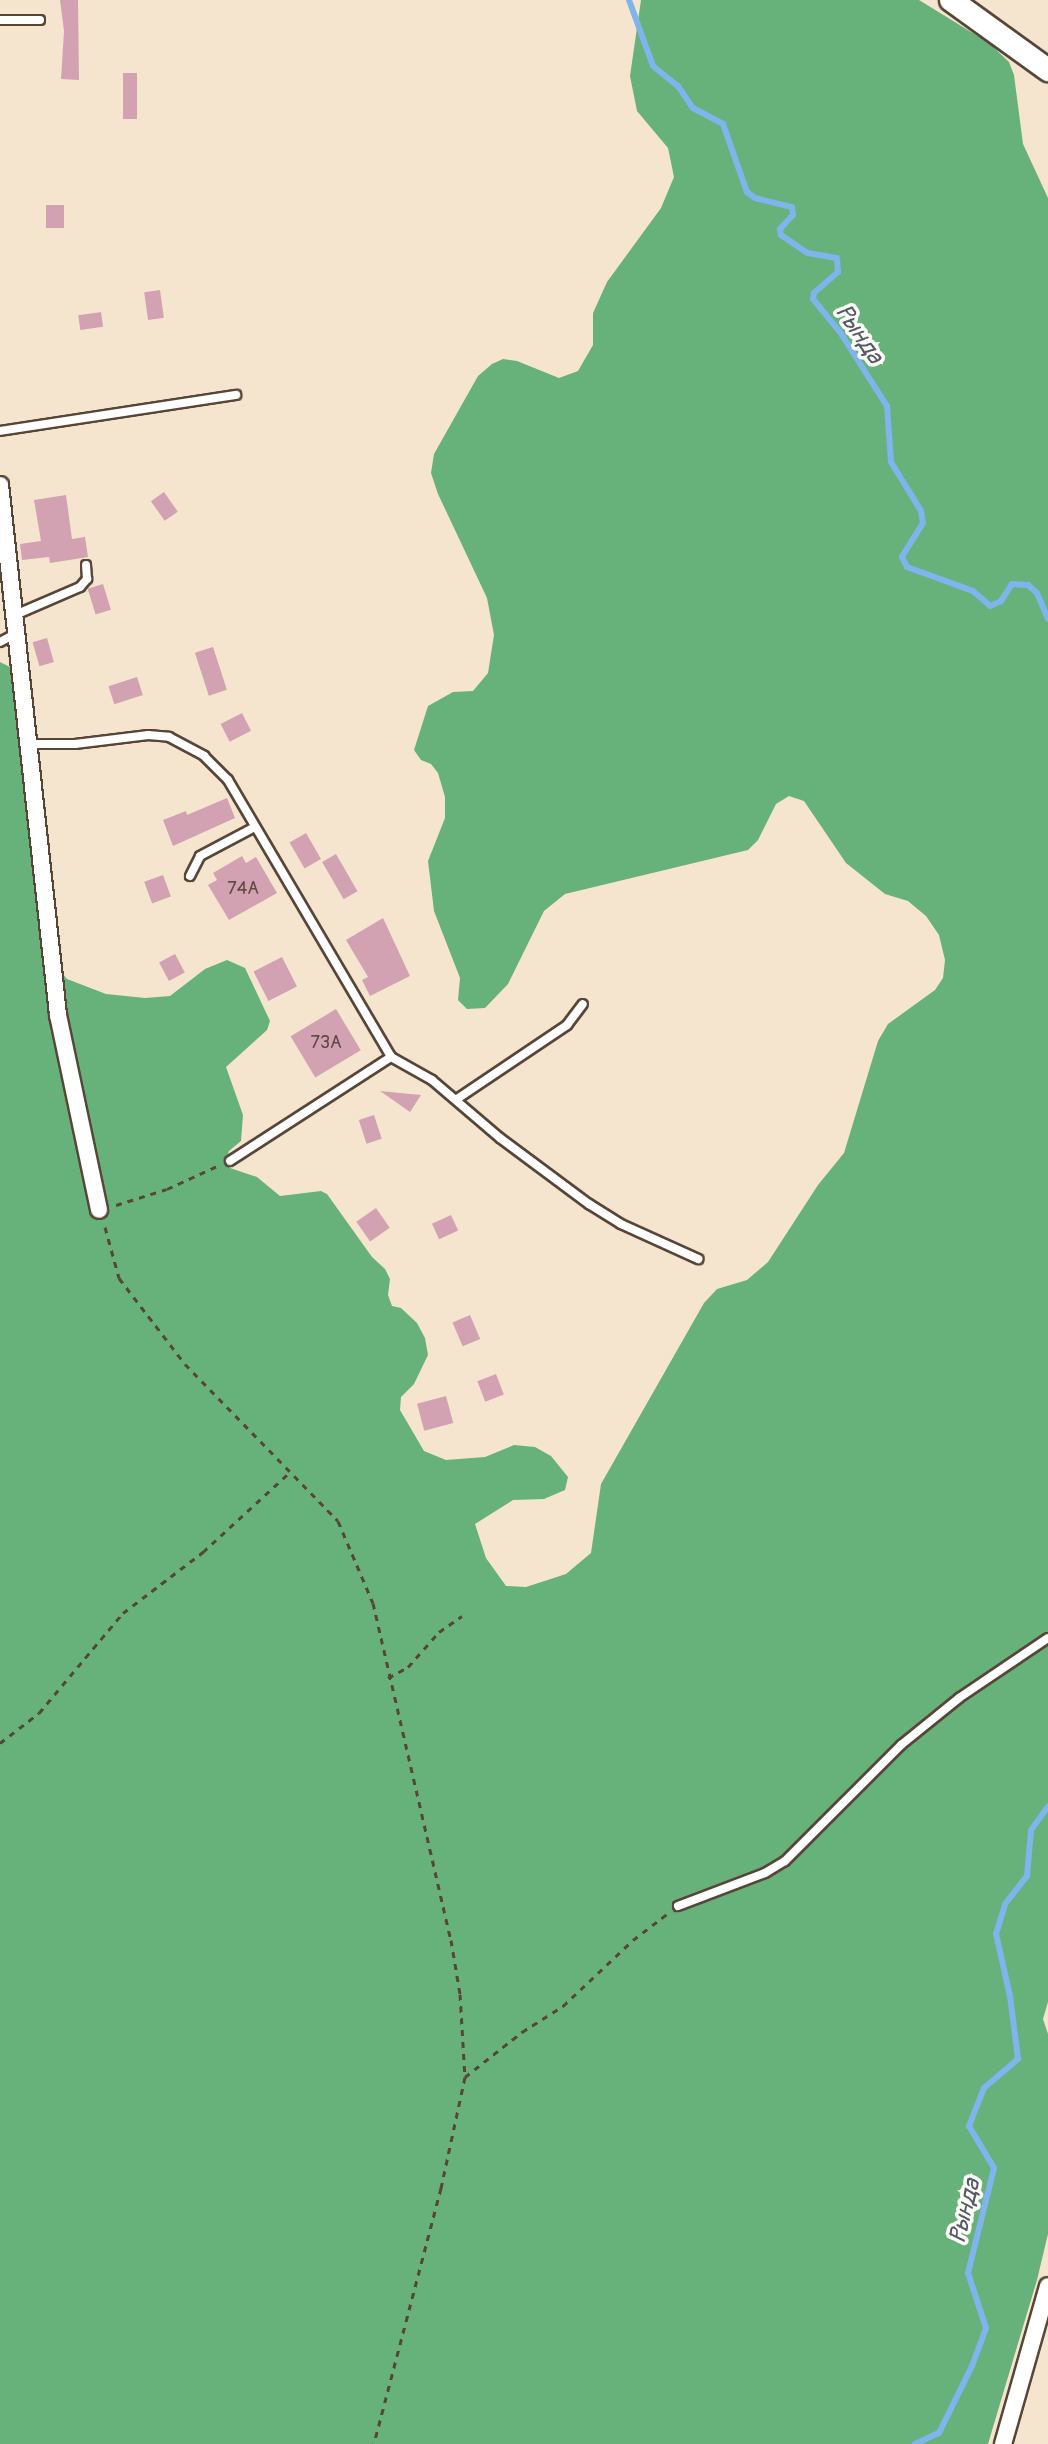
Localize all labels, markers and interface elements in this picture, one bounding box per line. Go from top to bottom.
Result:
water label: Рында [829,299,889,369]
house number: 74А [227,878,259,900]
house number: 73А [310,1032,342,1054]
water label: Рында [943,2176,987,2246]

